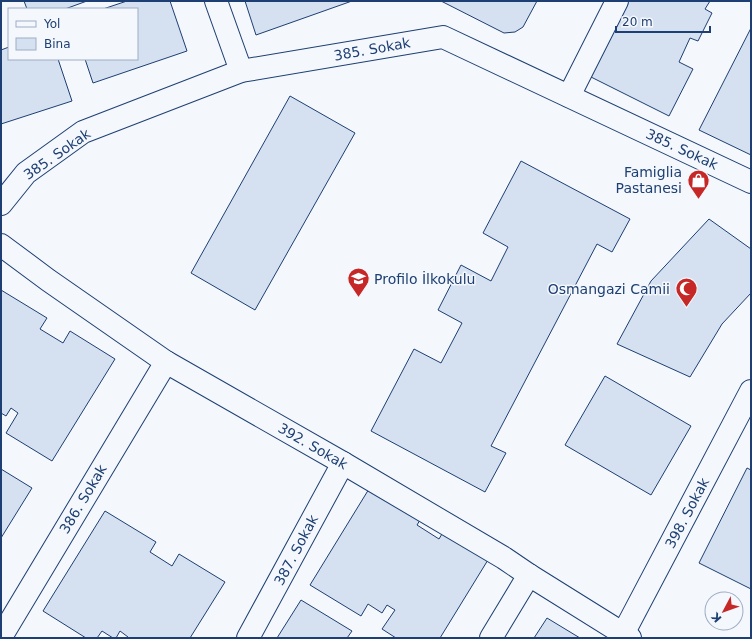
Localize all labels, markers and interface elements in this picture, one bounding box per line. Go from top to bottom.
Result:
legend [8,8,138,60]
scale bar [616,8,710,34]
text: 20 m [622,15,653,29]
text: Yol [43,17,60,31]
street label: 385. Sokak [332,34,412,64]
text: Bina [44,37,71,51]
street label: 385. Sokak [21,125,94,183]
street label: 385. Sokak [643,125,721,173]
place label: Famiglia Pastanesi [616,164,682,196]
shop icon: Famiglia Pastanesi [685,167,711,200]
school or university icon: Profilo İlkokulu [345,266,371,299]
place label: Profilo İlkokulu [374,270,475,287]
mosque icon: Osmangazi Camii [673,276,699,309]
place label: Osmangazi Camii [548,281,670,297]
street label: 392. Sokak [275,420,351,473]
street label: 386. Sokak [56,461,110,536]
street label: 398. Sokak [662,474,713,551]
street label: 387. Sokak [271,511,322,588]
north arrow [704,591,744,631]
text: K [709,609,725,625]

